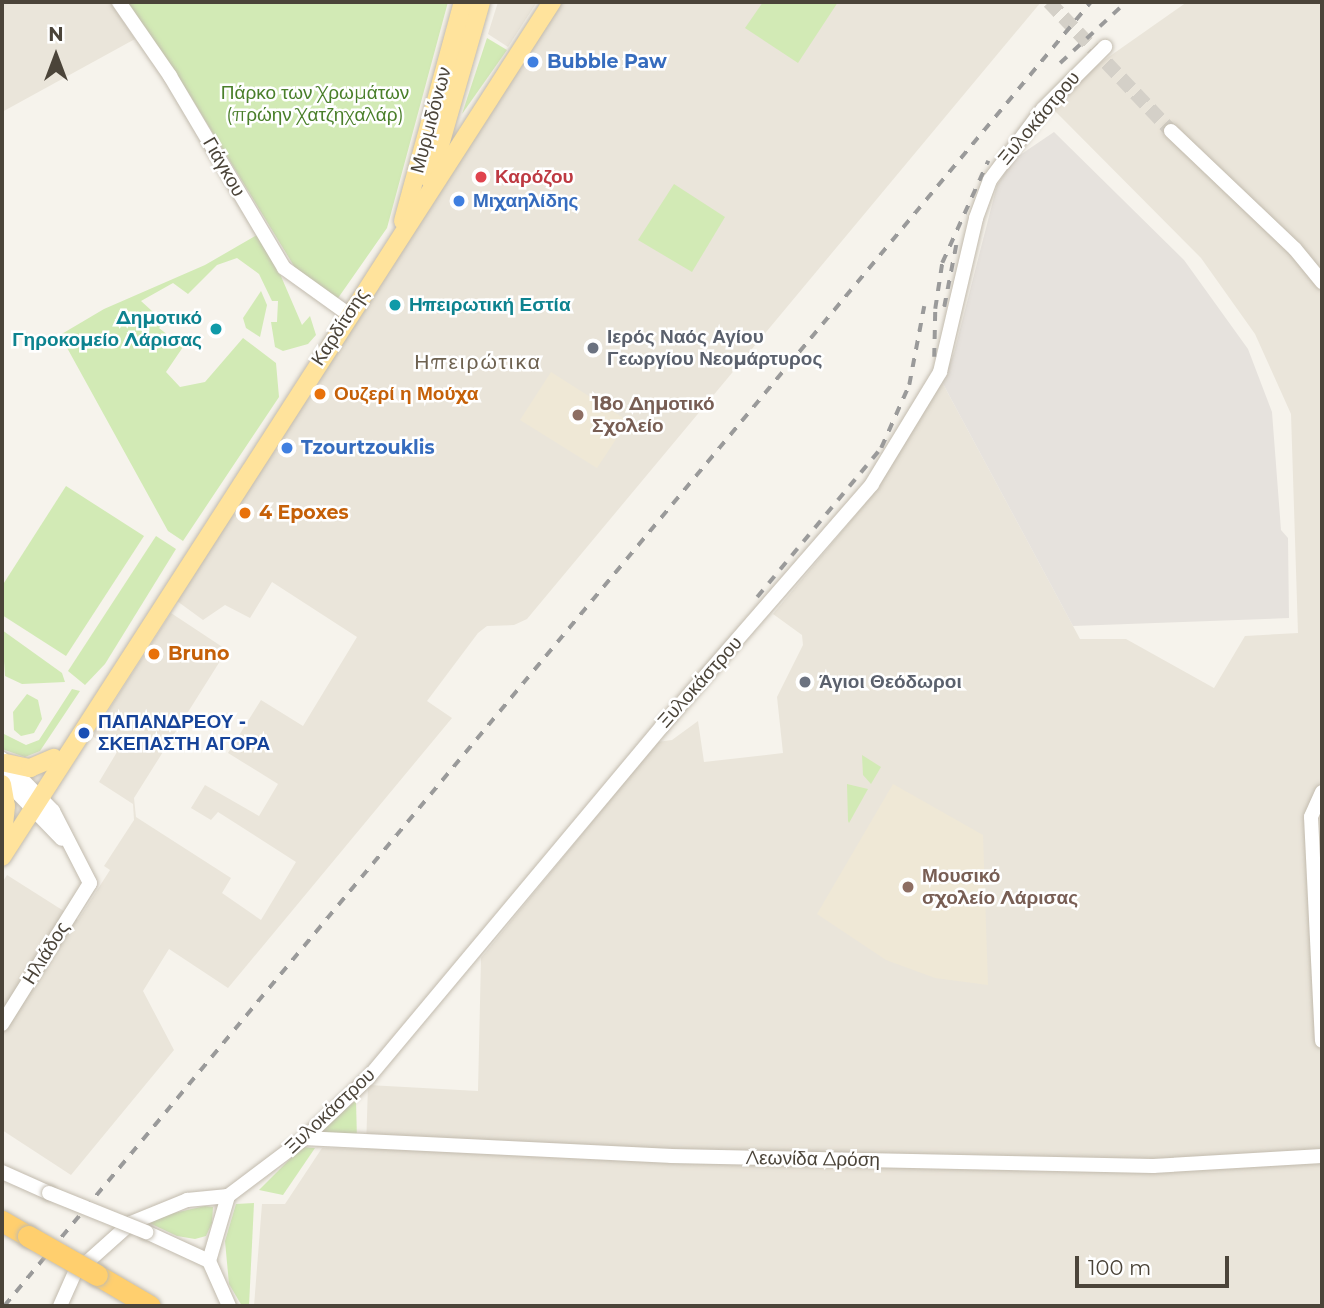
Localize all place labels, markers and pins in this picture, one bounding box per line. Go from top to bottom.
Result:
place label: Bubble Paw [547,51,667,73]
marker: Bubble Paw [525,54,541,70]
place label: Καρόζου [495,166,574,188]
marker: Καρόζου [473,169,489,185]
place label: Μιχαηλίδης [473,190,578,212]
marker: Μιχαηλίδης [451,193,467,209]
place label: Ηπειρωτική Εστία [409,294,571,316]
marker: Ηπειρωτική Εστία [387,297,403,313]
place label: Δημοτικό Γηροκομείο Λάρισας [12,307,202,351]
marker: Δημοτικό Γηροκομείο Λάρισας [208,321,224,337]
place label: Ιερός Ναός Αγίου Γεωργίου Νεομάρτυρος [607,326,822,370]
marker: Ιερός Ναός Αγίου Γεωργίου Νεομάρτυρος [585,340,601,356]
place label: Ουζερί η Μούχα [334,383,479,405]
marker: Ουζερί η Μούχα [312,386,328,402]
place label: 18ο Δημοτικό Σχολείο [592,393,715,437]
marker: 18ο Δημοτικό Σχολείο [570,407,586,423]
place label: Tzourtzouklis [301,437,435,459]
marker: Tzourtzouklis [279,440,295,456]
place label: 4 Epoxes [259,502,349,524]
marker: 4 Epoxes [237,505,253,521]
place label: Bruno [168,643,229,665]
marker: Bruno [146,646,162,662]
place label: Άγιοι Θεόδωροι [819,671,962,693]
marker: Άγιοι Θεόδωροι [797,674,813,690]
place label: ΠΑΠΑΝΔΡΕΟΥ - ΣΚΕΠΑΣΤΗ ΑΓΟΡΑ [98,711,270,755]
marker: ΠΑΠΑΝΔΡΕΟΥ - ΣΚΕΠΑΣΤΗ ΑΓΟΡΑ [76,725,92,741]
place label: Μουσικό σχολείο Λάρισας [922,865,1078,909]
marker: Μουσικό σχολείο Λάρισας [900,879,916,895]

